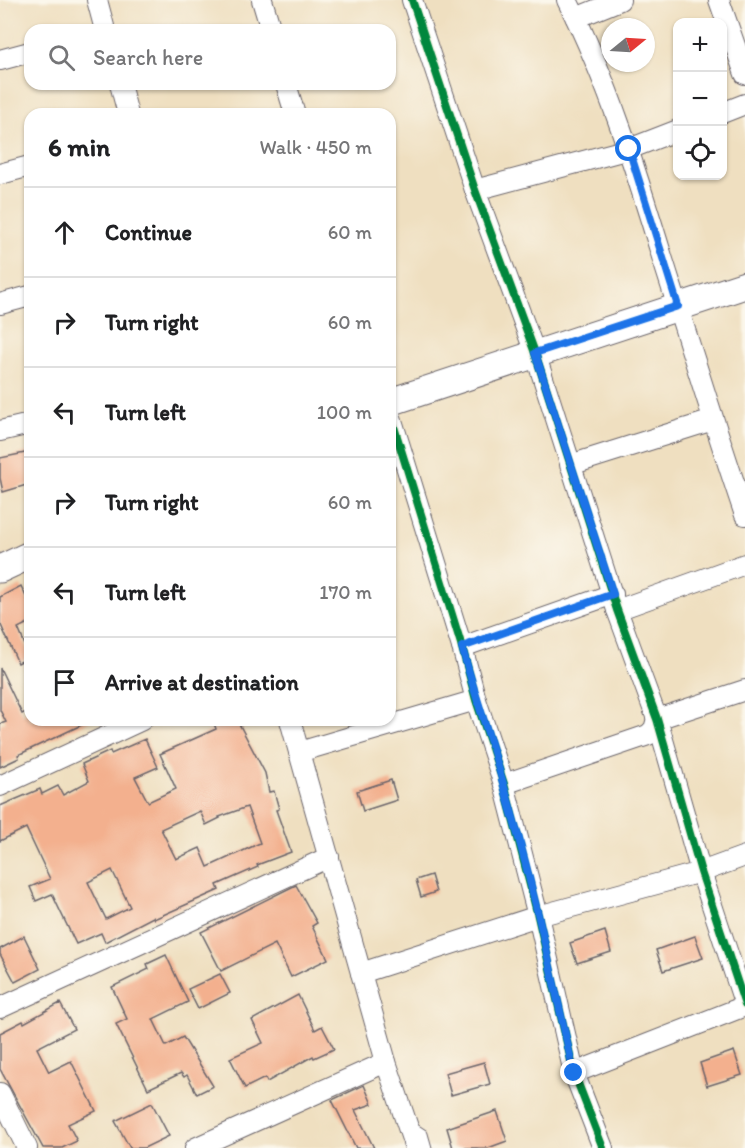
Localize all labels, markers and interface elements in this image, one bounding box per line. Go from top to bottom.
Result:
north arrow [601,18,655,72]
map controls [673,18,727,180]
button: + [673,18,727,72]
search box [24,24,396,90]
icon: search [45,41,78,74]
text: Search here [93,44,203,71]
button: − [673,72,727,126]
button: locate [673,126,727,180]
text: 6 min [48,131,110,163]
text: Walk · 450 m [259,135,372,159]
route start [615,135,641,161]
icon: ahead [48,216,81,249]
text: Continue [105,219,192,246]
text: 60 m [328,220,372,244]
icon: right [48,306,81,339]
text: Turn right [105,309,199,336]
text: 60 m [328,310,372,334]
icon: left [48,396,81,429]
text: Turn left [105,399,186,426]
text: 100 m [317,400,372,424]
icon: right [48,486,81,519]
text: Turn right [105,489,199,516]
text: 60 m [328,490,372,514]
icon: left [48,576,81,609]
text: Turn left [105,579,186,606]
text: 170 m [319,580,372,604]
icon: arrive [48,666,81,699]
text: Arrive at destination [105,669,299,696]
route end [560,1059,586,1085]

